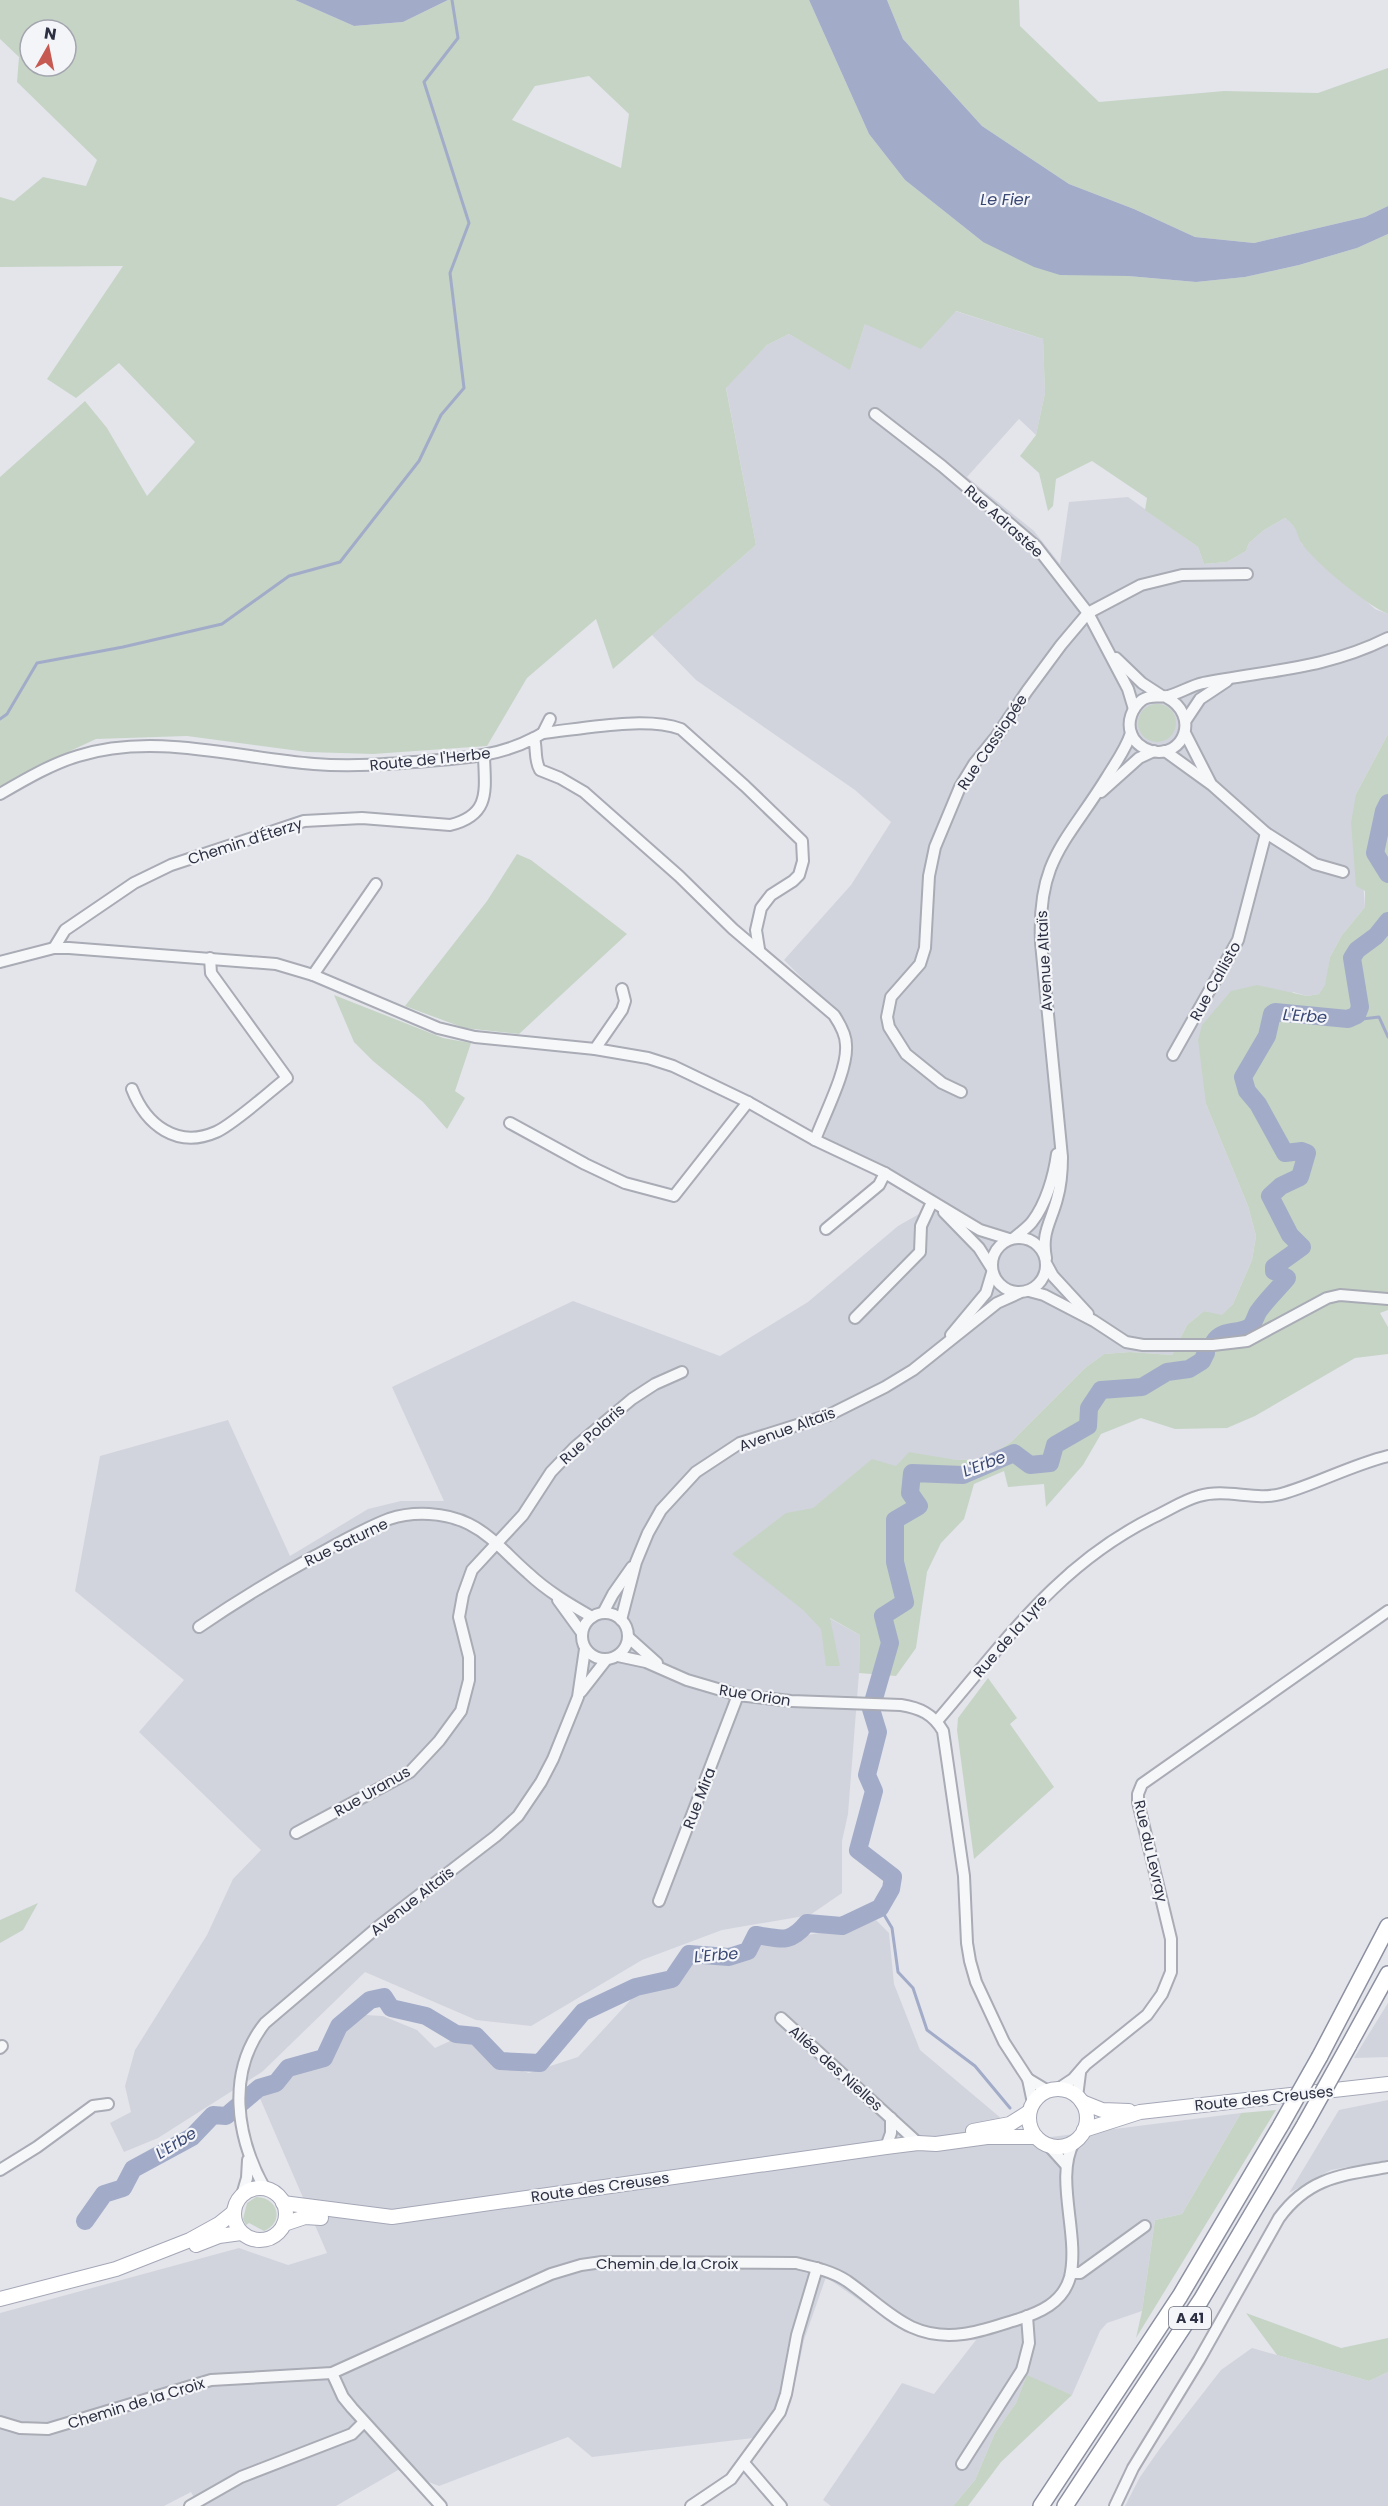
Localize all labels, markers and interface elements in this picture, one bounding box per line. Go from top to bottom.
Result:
north arrow [18,18,78,78]
text: N [43,21,58,46]
water label: Le Fier [980,188,1031,211]
street label: Rue Adrastée [960,480,1048,562]
street label: Rue Cassiopée [952,690,1032,794]
street label: Route de l'Herbe [369,742,491,776]
street label: Chemin d'Éterzy [185,812,305,869]
street label: Avenue Altaïs [1031,910,1057,1012]
street label: Rue Callisto [1185,938,1245,1024]
water label: L'Erbe [1282,1003,1328,1029]
street label: Rue Polaris [555,1399,629,1469]
street label: Avenue Altaïs [736,1402,838,1456]
water label: L'Erbe [959,1445,1009,1483]
street label: Rue Saturne [301,1513,391,1571]
street label: Rue de la Lyre [968,1590,1052,1682]
street label: Rue Orion [718,1679,792,1711]
street label: Rue Uranus [330,1761,414,1821]
street label: Rue Mira [678,1764,720,1832]
street label: Rue du Levray [1129,1798,1173,1905]
street label: Avenue Altaïs [366,1861,458,1940]
water label: L'Erbe [693,1942,739,1968]
street label: Allée des Nielles [785,2020,888,2116]
street label: Route des Creuses [1194,2080,1335,2116]
water label: L'Erbe [151,2121,201,2165]
street label: Route des Creuses [530,2167,671,2207]
street label: Chemin de la Croix [596,2253,738,2274]
road number: A 41 [1169,2307,1211,2329]
street label: Chemin de la Croix [65,2372,207,2434]

